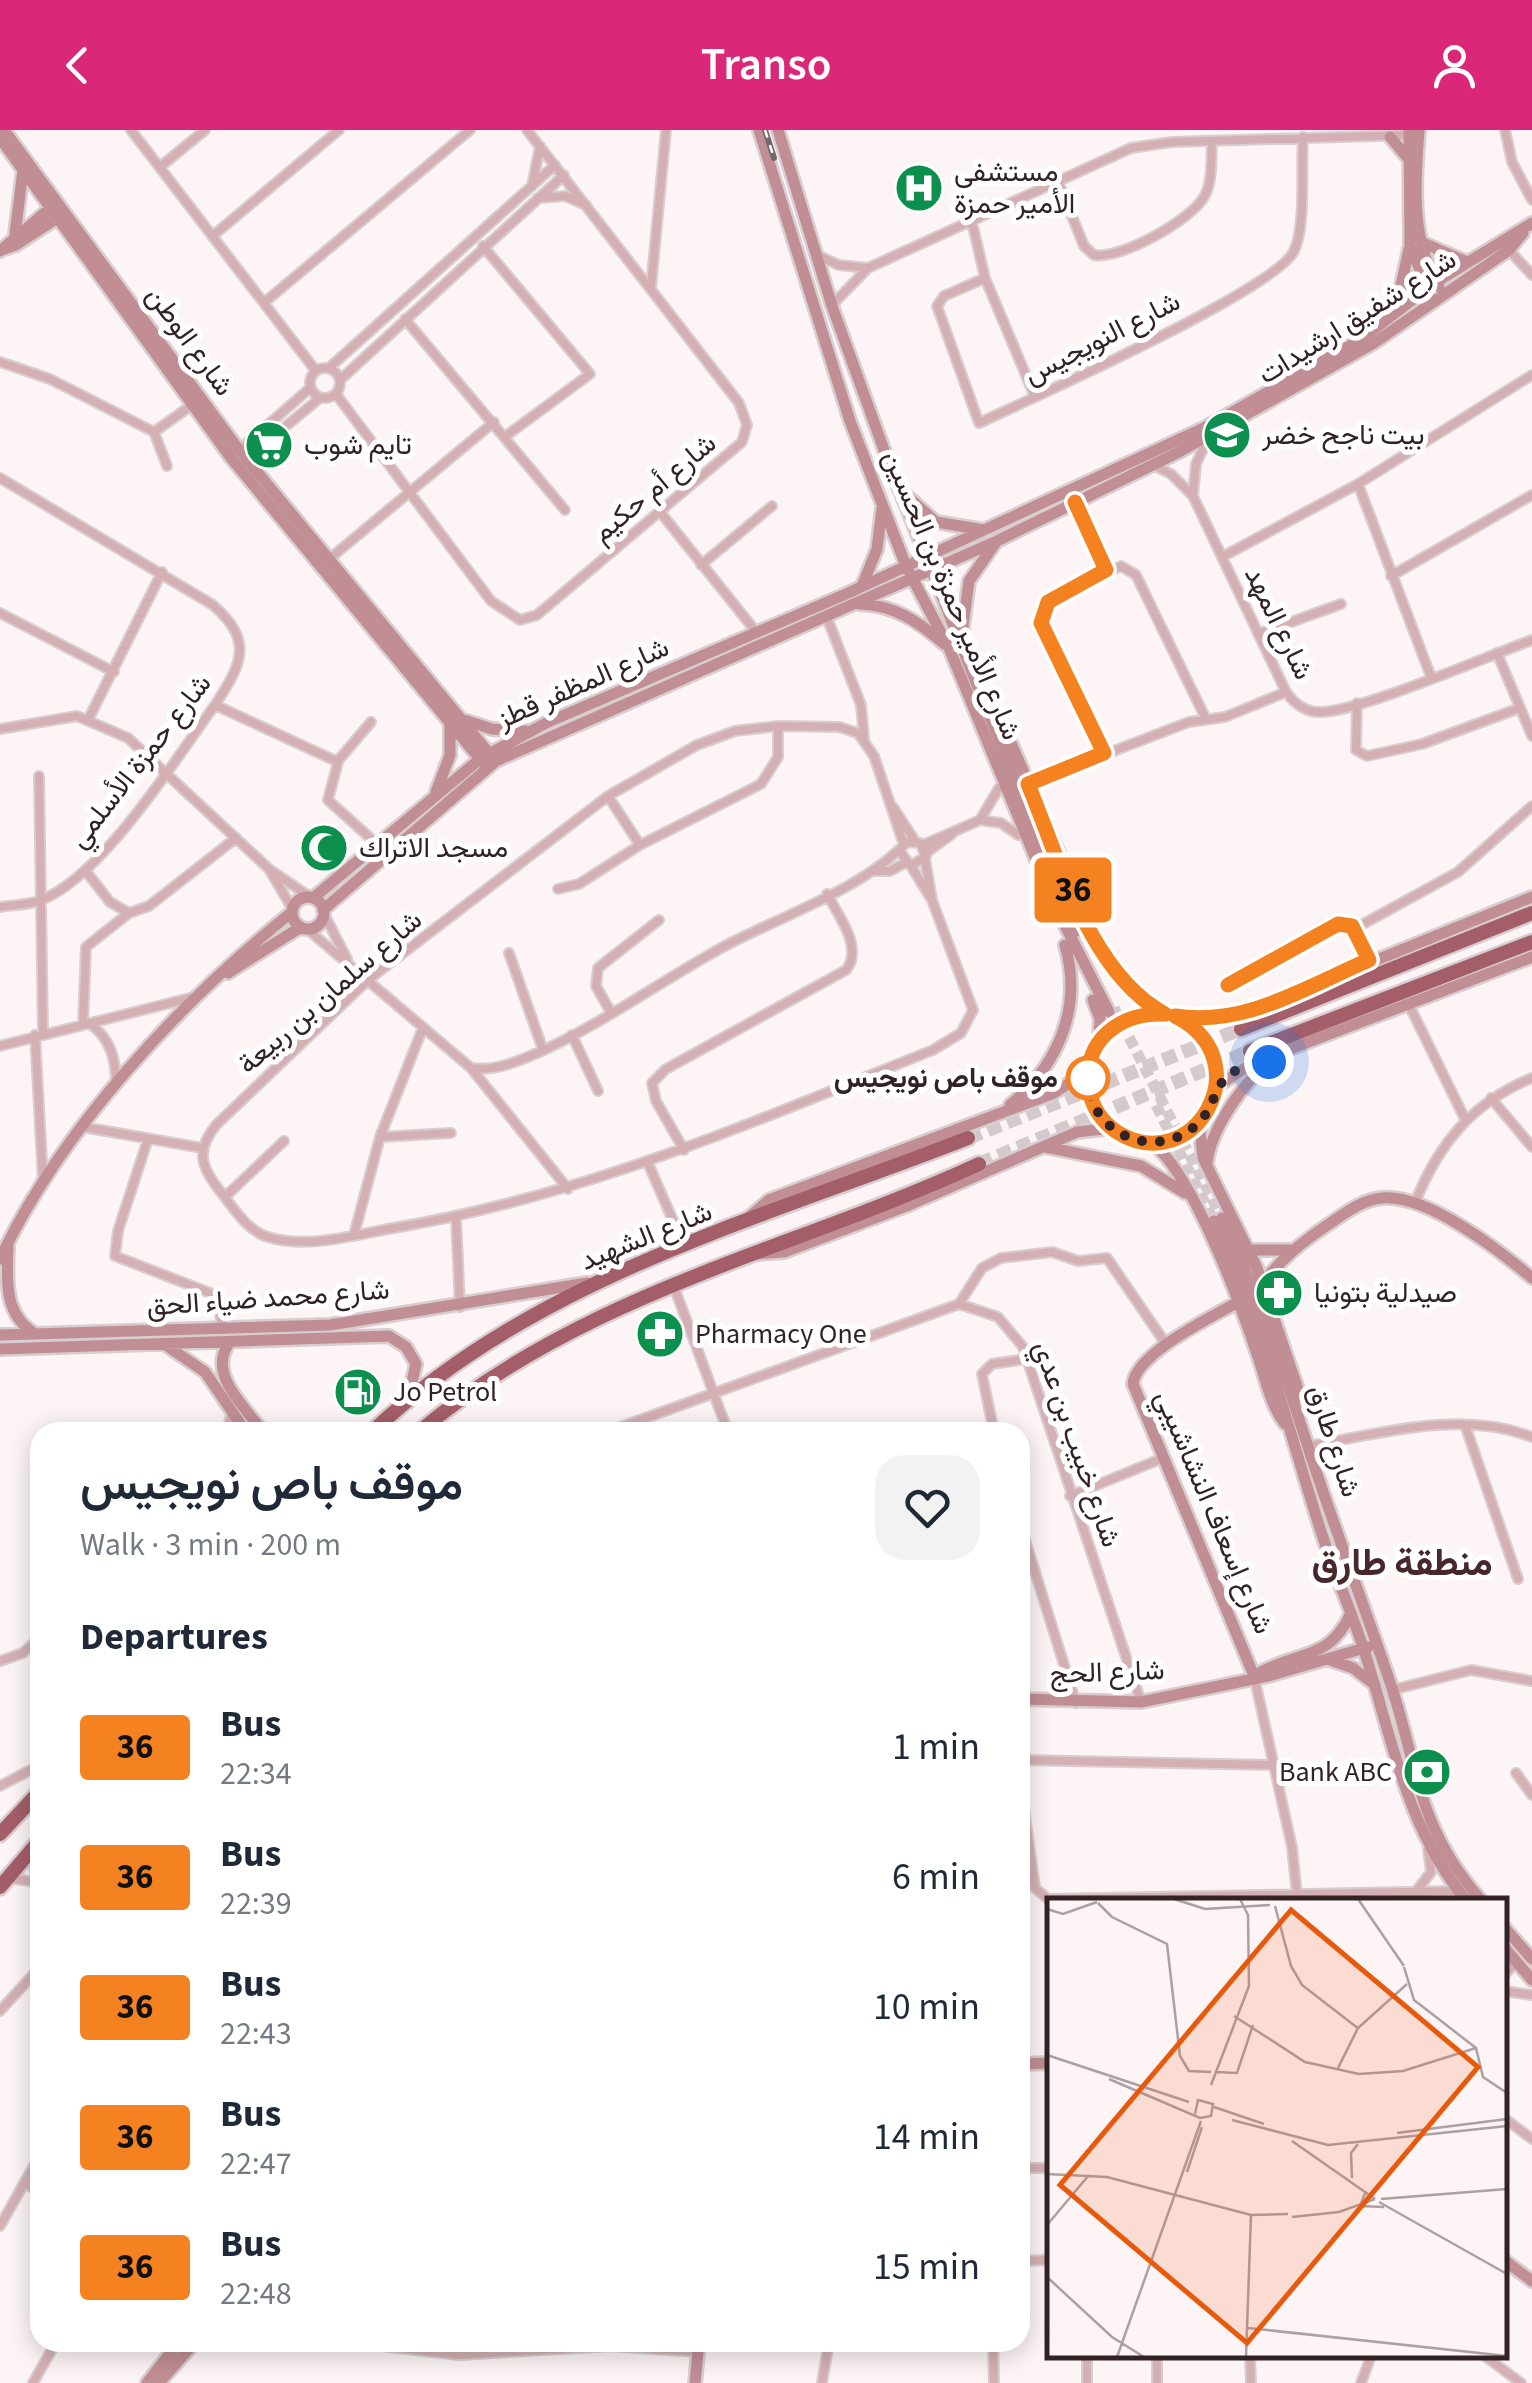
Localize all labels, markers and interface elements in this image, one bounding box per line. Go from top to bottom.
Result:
text: Transo [701,33,831,97]
icon: back [50,38,105,93]
icon: person [1427,38,1482,93]
place label: مستشفى الأمير حمزة [954,152,1075,224]
hospital icon: مستشفى الأمير حمزة [893,162,945,214]
street label: شارع شفيق ارشيدات [1250,240,1464,394]
street label: شارع الوطن [136,278,244,404]
street label: شارع النويجيس [1017,281,1187,395]
school or university icon: بيت ناجح خضر [1201,409,1253,461]
place label: بيت ناجح خضر [1261,415,1425,455]
supermarket icon: تايم شوب [243,419,295,471]
street label: شارع أم حكيم [583,424,725,552]
place label: تايم شوب [304,425,412,465]
street label: شارع الأمير حمزة بن الحسين [873,444,1031,746]
street label: شارع المهد [1234,560,1324,686]
street label: شارع المظفر قطز [490,627,675,739]
street label: شارع حمزة الأسلمي [59,665,223,858]
mosque icon: مسجد الاتراك [298,822,350,874]
place label: مسجد الاتراك [359,828,508,868]
line badge: 36 [1028,858,1118,922]
text: 36 [1055,865,1091,915]
street label: شارع سلمان بن ربيعة [229,901,431,1083]
your location [1244,1037,1294,1087]
marker: موقف باص نويجيس [1067,1057,1109,1099]
place label: موقف باص نويجيس [834,1058,1058,1098]
street label: شارع الشهيد [574,1191,718,1281]
pharmacy icon: صيدلية بتونيا [1253,1267,1305,1319]
street label: شارع محمد ضياء الحق [145,1270,391,1326]
place label: صيدلية بتونيا [1314,1273,1457,1313]
pharmacy icon: Pharmacy One [634,1308,686,1360]
place label: Pharmacy One [695,1314,867,1354]
street label: شارع خبيب بن عدي [1021,1336,1131,1553]
fuel station icon: Jo Petrol [332,1366,384,1418]
place label: Jo Petrol [393,1372,497,1412]
street label: شارع طارق [1297,1380,1371,1502]
street label: شارع إسعاف النشاشيبي [1143,1384,1283,1641]
text: موقف باص نويجيس [80,1450,463,1518]
button: heart [875,1455,980,1560]
text: Walk · 3 min · 200 m [80,1522,341,1568]
district label: منطقة طارق [1311,1536,1493,1590]
text: Departures [80,1610,268,1664]
street label: شارع الحج [1049,1650,1165,1694]
text: Bus [220,1697,281,1751]
text: 1 min [892,1720,980,1774]
text: 36 [117,1722,153,1772]
bank icon: Bank ABC [1401,1746,1453,1798]
text: 22:34 [220,1751,292,1797]
place label: Bank ABC [1279,1752,1392,1792]
text: Bus [220,1827,281,1881]
text: 6 min [892,1850,980,1904]
text: 36 [117,1852,153,1902]
text: 22:39 [220,1881,292,1927]
inset map [1047,1898,1507,2358]
text: Bus [220,1957,281,2011]
text: 10 min [873,1980,980,2034]
text: 36 [117,1982,153,2032]
text: 22:43 [220,2011,292,2057]
text: Bus [220,2087,281,2141]
text: 14 min [873,2110,980,2164]
text: 36 [117,2112,153,2162]
text: 22:47 [220,2141,292,2187]
text: Bus [220,2217,281,2271]
text: 15 min [873,2240,980,2294]
text: 36 [117,2242,153,2292]
text: 22:48 [220,2271,292,2317]

